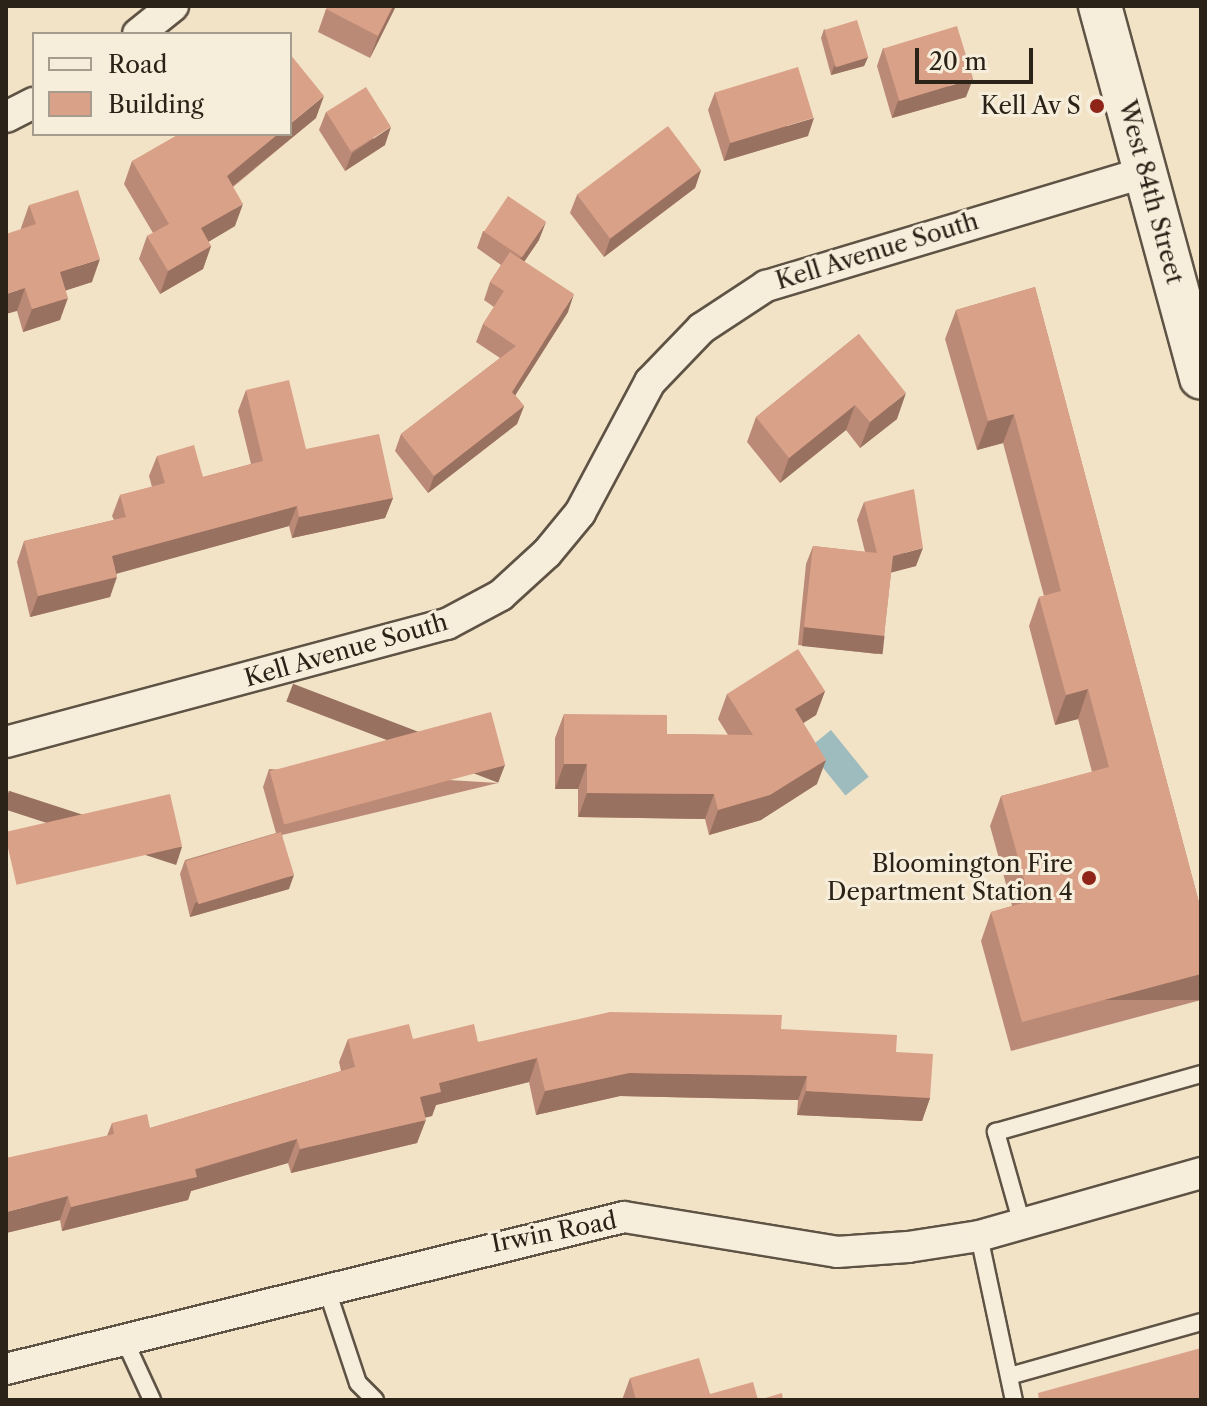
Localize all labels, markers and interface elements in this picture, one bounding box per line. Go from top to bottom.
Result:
legend [32,32,292,136]
scale bar [919,32,1037,82]
text: 20 m [929,47,987,76]
text: Road [108,50,167,79]
text: Building [108,90,204,119]
place label: Kell Av S [979,92,1081,120]
marker: Kell Av S [1088,97,1106,115]
street label: West 84th Street [1113,97,1189,287]
street label: Kell Avenue South [772,206,982,296]
street label: Kell Avenue South [241,607,451,693]
place label: Bloomington Fire Department Station 4 [827,850,1073,906]
marker: Bloomington Fire Department Station 4 [1080,869,1098,887]
street label: Irwin Road [489,1206,619,1258]

